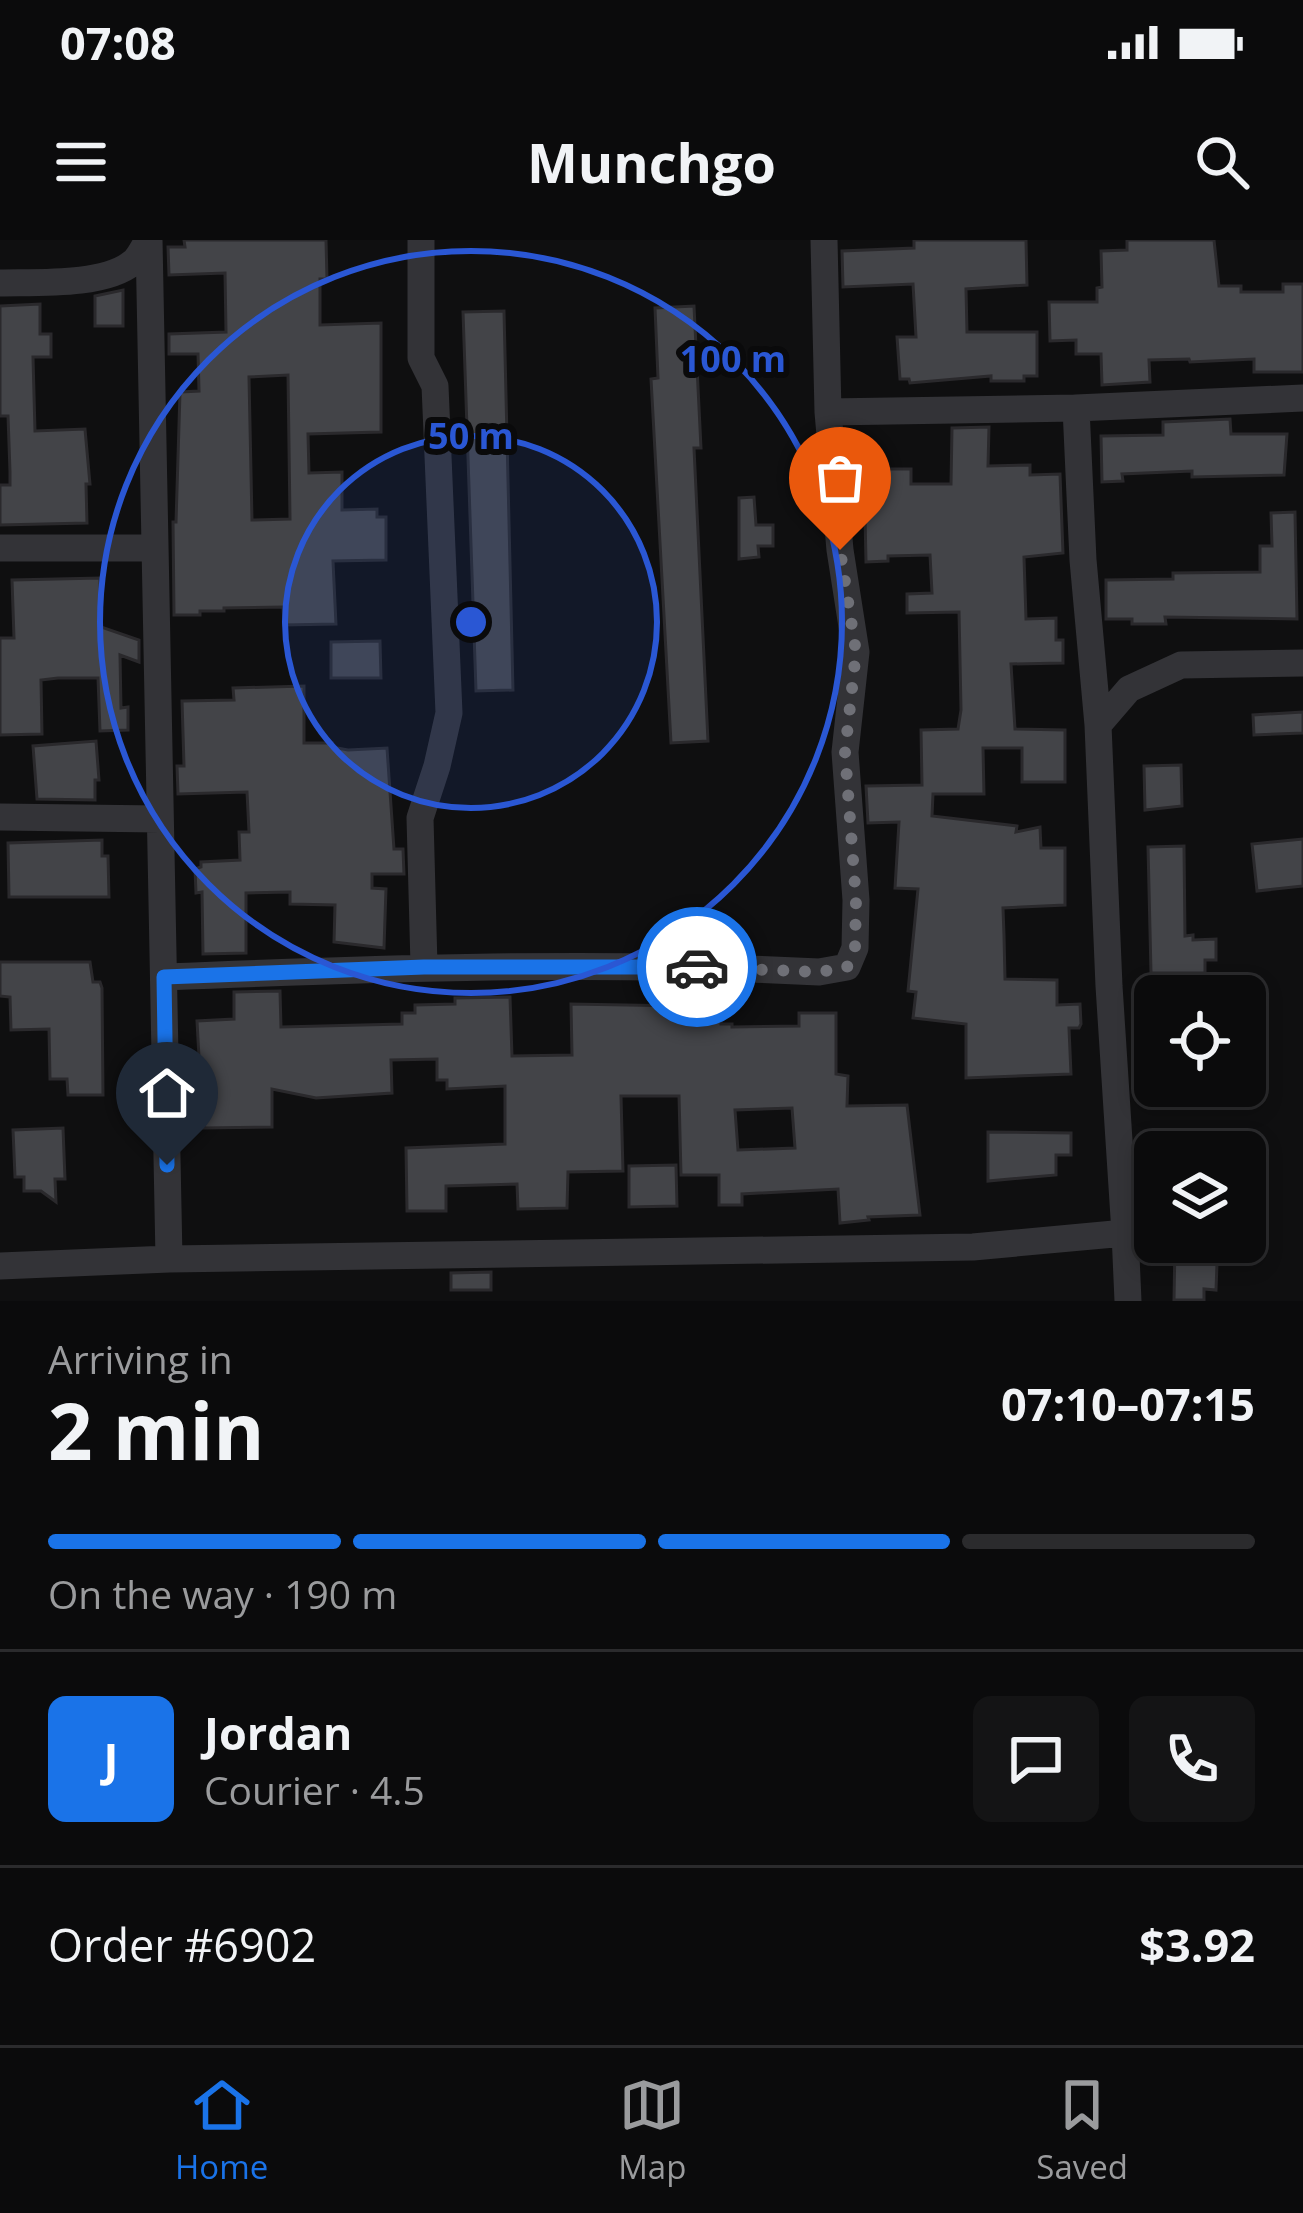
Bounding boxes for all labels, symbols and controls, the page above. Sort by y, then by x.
text: 07:08 [60,12,176,73]
text: Munchgo [527,125,776,199]
icon: menu [48,129,114,195]
icon: search [1189,129,1255,195]
text: 100 m [680,334,786,383]
text: 50 m [428,411,514,460]
pin [789,427,891,550]
icon: bag [807,445,873,511]
centre of rings [450,601,492,643]
courier [637,907,757,1027]
icon: car [664,934,730,1000]
map controls [1134,975,1266,1263]
button: locate [1134,975,1266,1107]
pin [116,1042,218,1165]
icon: home [134,1060,200,1126]
button: layers [1134,1131,1266,1263]
text: Arriving in [48,1332,233,1385]
text: 07:10–07:15 [1001,1373,1255,1434]
text: 2 min [48,1377,265,1483]
text: On the way · 190 m [48,1567,397,1620]
button: chat [973,1696,1099,1822]
button: phone [1129,1696,1255,1822]
text: Jordan [204,1702,352,1763]
text: J [104,1728,118,1789]
text: Courier · 4.5 [204,1763,425,1816]
text: Order #6902 [48,1914,316,1975]
text: $3.92 [1139,1914,1255,1975]
tab: Home [175,2072,268,2189]
tab: Map [618,2072,686,2189]
tab: Saved [1036,2072,1128,2189]

